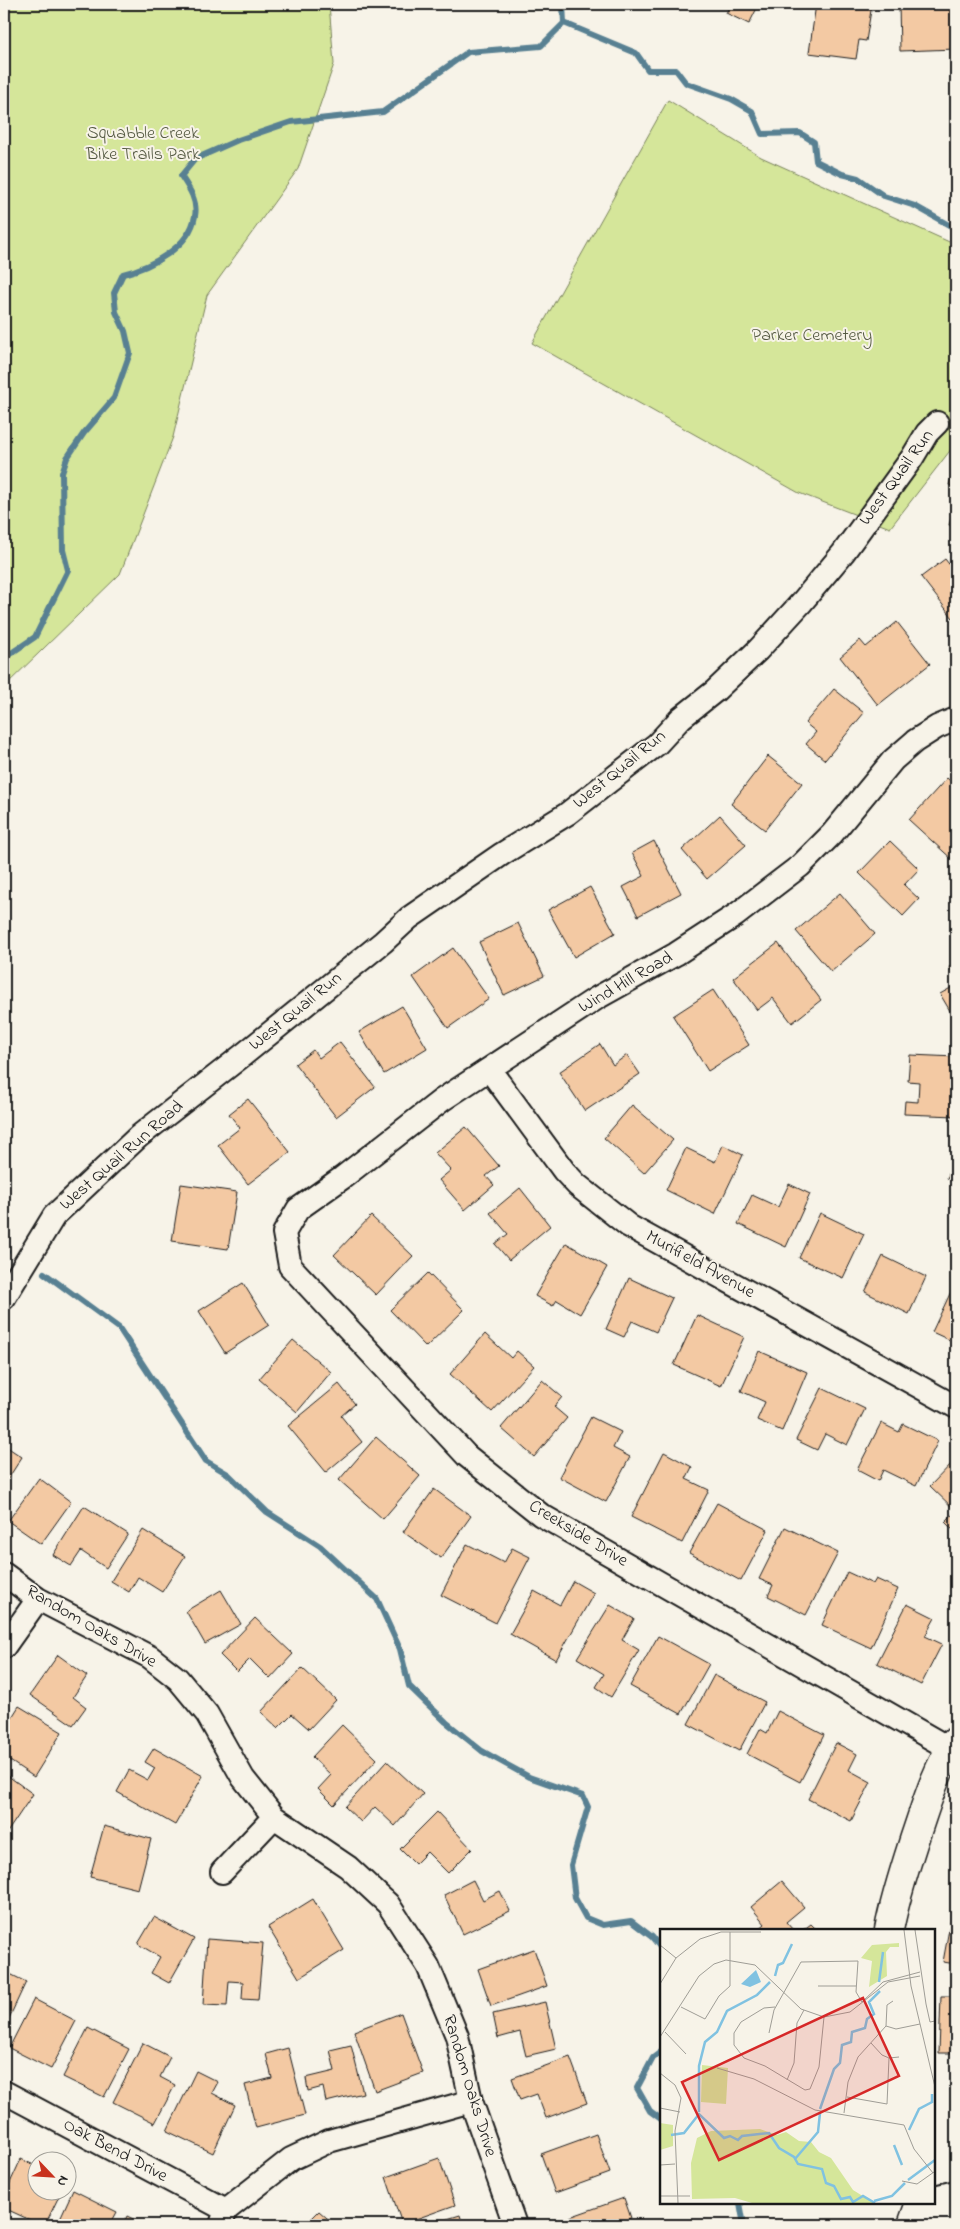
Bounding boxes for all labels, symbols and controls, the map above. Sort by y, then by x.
park label: Squabble Creek Bike Trails Park [85,121,200,168]
park label: Parker Cemetery [752,323,872,349]
street label: West Quail Run [853,425,941,531]
street label: West Quail Run [568,724,672,816]
street label: Wind Hill Road [574,945,678,1021]
street label: West Quail Run [244,966,348,1058]
street label: West Quail Run Road [54,1095,190,1217]
street label: Murifield Avenue [641,1224,760,1306]
street label: Creekside Drive [523,1494,634,1575]
street label: Random Oaks Drive [21,1579,162,1676]
inset map [660,1929,935,2204]
street label: Random Oaks Drive [435,2012,503,2161]
street label: Oak Bend Drive [58,2112,173,2190]
north arrow [28,2152,78,2202]
text: N [51,2172,74,2190]

